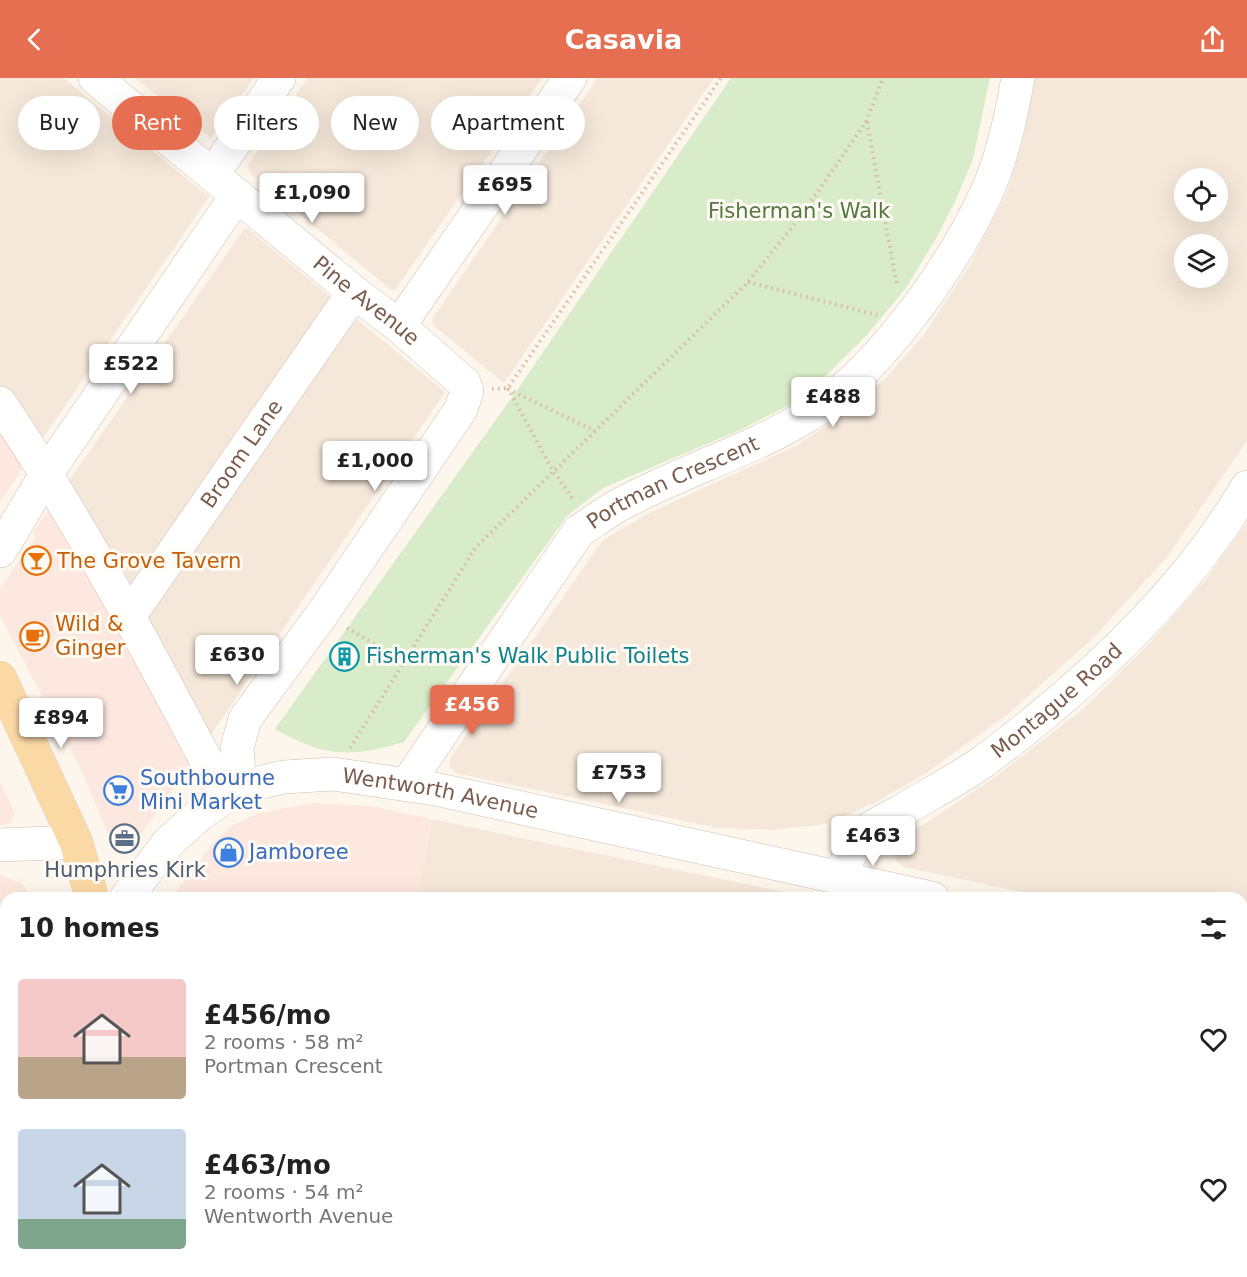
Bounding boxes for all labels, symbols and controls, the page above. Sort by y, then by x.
icon: back [18,23,51,56]
icon: share [1196,23,1229,56]
text: Casavia [565,24,682,55]
chip: Buy [18,96,100,150]
chip: Rent [112,96,202,150]
chip: Filters [214,96,319,150]
chip: New [331,96,419,150]
chip: Apartment [431,96,585,150]
pin: £695 [469,165,541,216]
map controls [1174,168,1228,288]
button: locate [1174,168,1228,222]
text: £695 [477,172,533,196]
pin: £1,090 [263,173,361,224]
text: £1,090 [273,180,351,204]
park label: Fisherman's Walk [708,199,891,223]
button: layers [1174,234,1228,288]
street label: Pine Avenue [308,251,424,350]
pin: £522 [95,344,167,395]
text: £522 [103,351,159,375]
pin: £488 [797,377,869,428]
text: £488 [805,384,861,408]
street label: Broom Lane [196,395,288,513]
street label: Portman Crescent [582,431,763,534]
pin: £1,000 [326,441,424,492]
text: £1,000 [336,448,414,472]
bar icon: The Grove Tavern [20,545,52,577]
place label: The Grove Tavern [56,549,241,573]
place label: Wild & Ginger [55,612,126,660]
cafe icon: Wild & Ginger [18,620,50,652]
pin: £630 [201,635,273,686]
street label: Montague Road [986,638,1127,763]
building icon: Fisherman's Walk Public Toilets [329,640,361,672]
text: £630 [209,642,265,666]
place label: Fisherman's Walk Public Toilets [366,644,690,668]
pin: £456 [436,685,508,736]
text: £456 [444,692,500,716]
pin: £894 [25,698,97,749]
text: £894 [33,705,89,729]
pin: £753 [583,753,655,804]
text: £753 [591,760,647,784]
street label: Wentworth Avenue [341,764,541,823]
place label: Southbourne Mini Market [140,766,275,814]
supermarket icon: Southbourne Mini Market [103,774,135,806]
pin: £463 [837,816,909,867]
office icon: Humphries Kirk [109,823,141,855]
text: £463 [845,823,901,847]
shop icon: Jamboree [212,836,244,868]
place label: Jamboree [247,840,349,864]
place label: Humphries Kirk [44,858,207,882]
icon: filters [1197,912,1230,945]
text: 10 homes [18,913,160,943]
text: £456/mo [204,1000,331,1030]
icon: home [66,1003,138,1075]
icon: heart [1197,1023,1230,1056]
text: 2 rooms · 58 m² [204,1030,364,1054]
text: Portman Crescent [204,1054,383,1078]
text: £463/mo [204,1150,331,1180]
icon: home [66,1153,138,1225]
icon: heart [1197,1173,1230,1206]
text: 2 rooms · 54 m² [204,1180,364,1204]
text: Wentworth Avenue [204,1204,393,1228]

